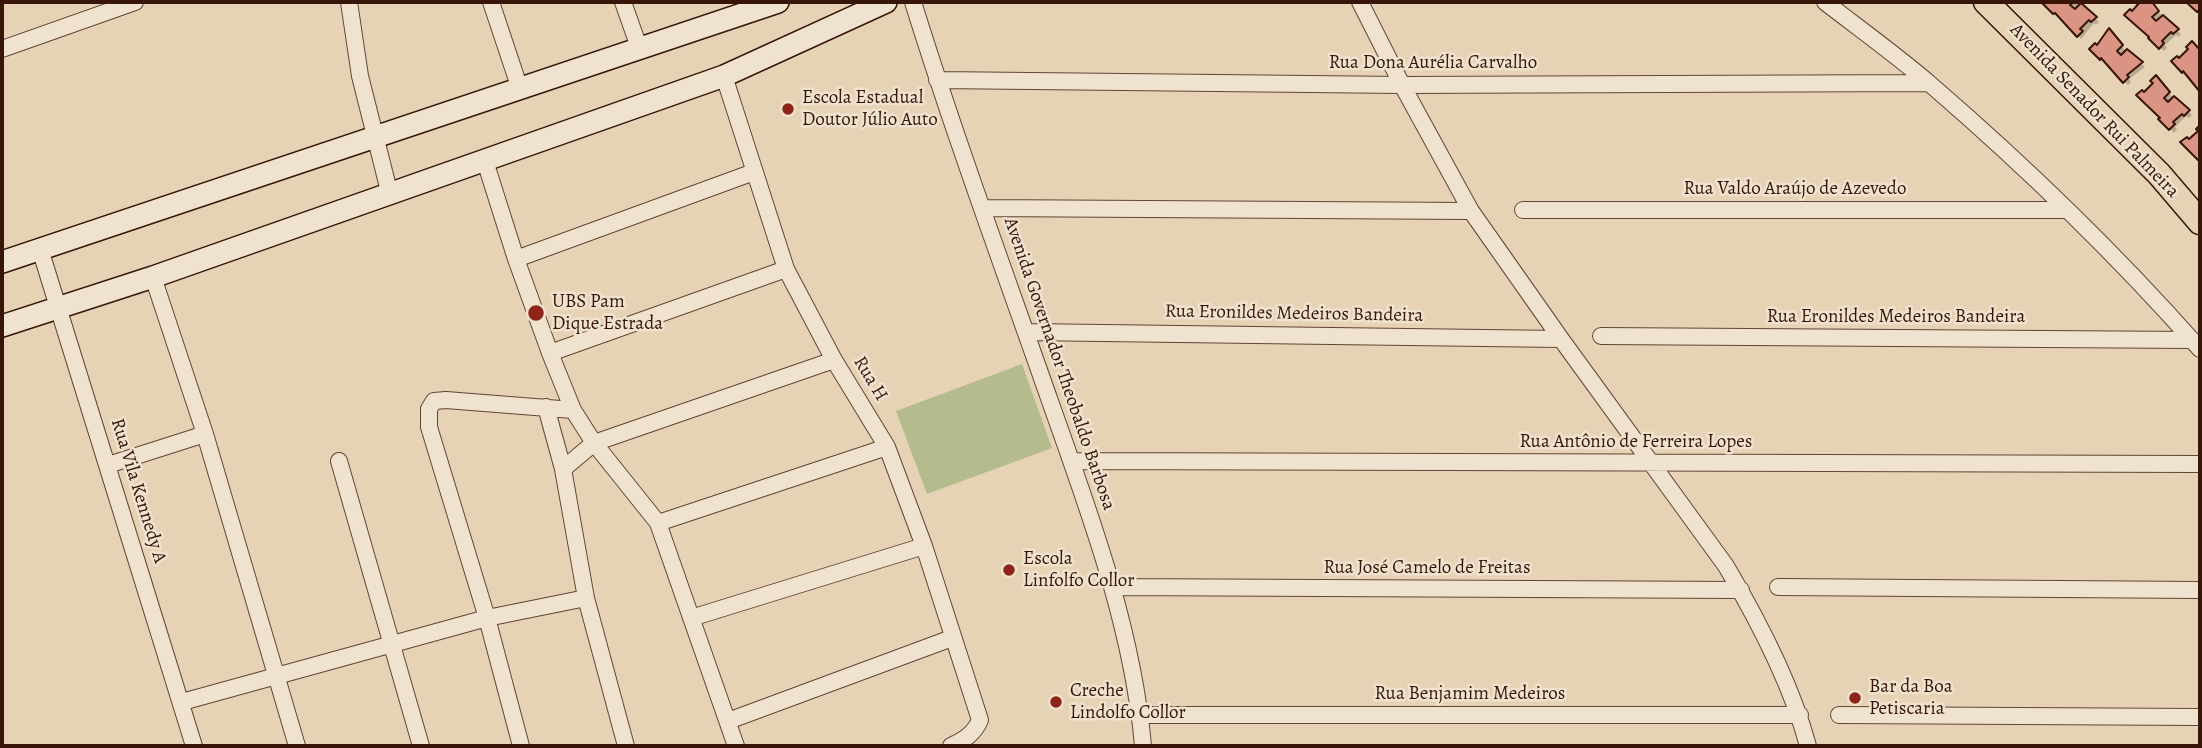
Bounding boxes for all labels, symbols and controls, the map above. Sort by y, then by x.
street label: Avenida Senador Rui Palmeira [2005,19,2183,203]
street label: Rua Dona Aurélia Carvalho [1329,52,1537,74]
place label: Escola Estadual Doutor Júlio Auto [802,87,938,131]
marker: Escola Estadual Doutor Júlio Auto [780,101,796,117]
street label: Rua Valdo Araújo de Azevedo [1684,178,1906,200]
street label: Avenida Governador Theobaldo Barbosa [998,215,1120,513]
place label: UBS Pam Dique Estrada [552,291,663,335]
street label: Rua Eronildes Medeiros Bandeira [1165,300,1423,328]
marker: UBS Pam Dique Estrada [526,303,546,323]
street label: Rua Eronildes Medeiros Bandeira [1767,306,2025,328]
street label: Rua H [848,352,892,406]
street label: Rua Vila Kennedy A [105,416,171,566]
street label: Rua Antônio de Ferreira Lopes [1520,431,1752,453]
place label: Escola Linfolfo Collor [1023,548,1135,592]
street label: Rua José Camelo de Freitas [1323,557,1531,579]
marker: Escola Linfolfo Collor [1001,562,1017,578]
place label: Bar da Boa Petiscaria [1869,676,1953,720]
place label: Creche Lindolfo Collor [1070,680,1186,724]
street label: Rua Benjamim Medeiros [1375,683,1565,705]
marker: Bar da Boa Petiscaria [1847,690,1863,706]
marker: Creche Lindolfo Collor [1048,694,1064,710]

